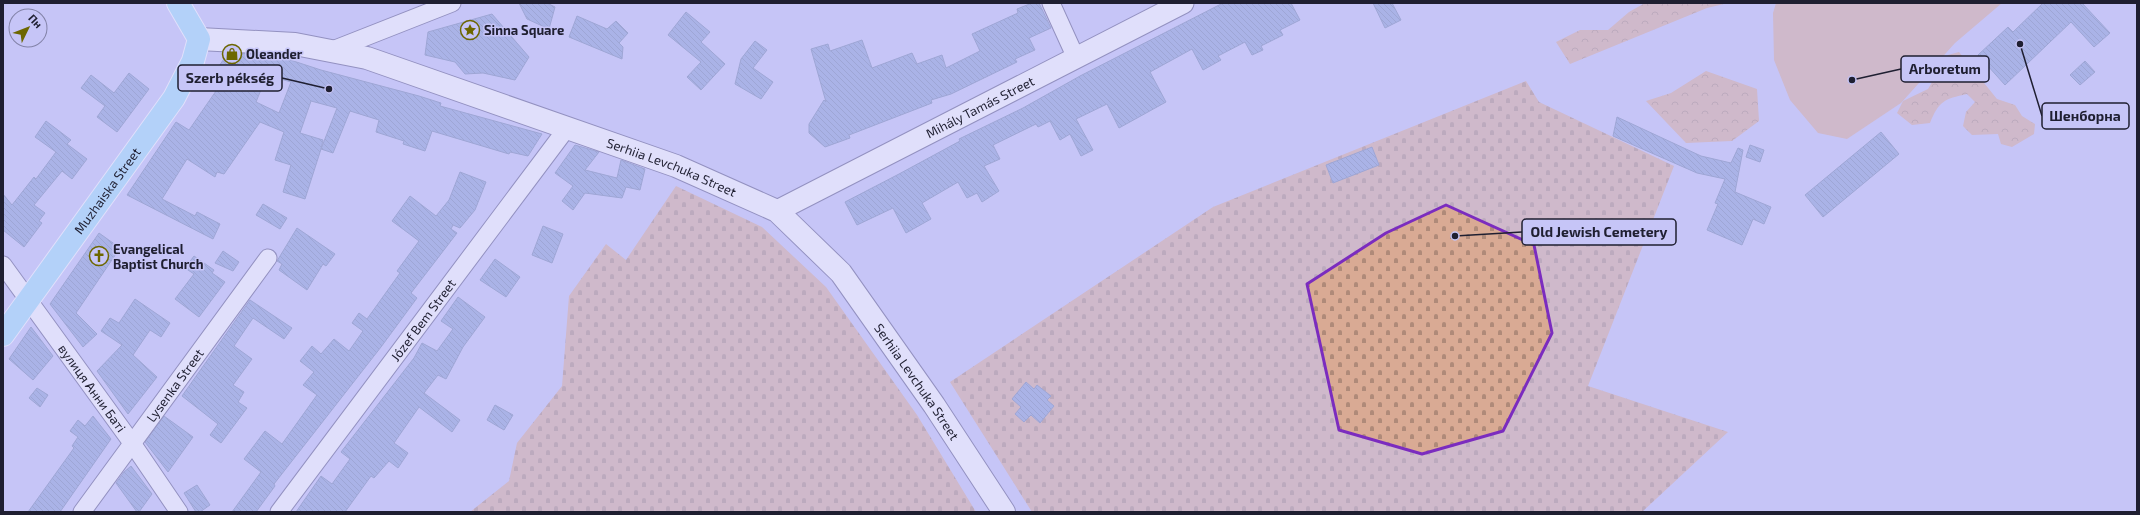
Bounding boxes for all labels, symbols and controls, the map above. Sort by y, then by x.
north arrow [8,8,48,48]
text: Пн [26,11,45,31]
place icon: Sinna Square [459,19,481,41]
place label: Sinna Square [484,22,564,38]
shop icon: Oleander [221,43,243,65]
place label: Oleander [246,46,303,62]
callout: Arboretum [1901,56,1989,82]
text: Arboretum [1909,60,1981,77]
callout: Szerb pékség [178,65,282,91]
text: Szerb pékség [186,69,274,86]
street label: Mihály Tamás Street [923,73,1037,141]
callout: Шенборна [2042,103,2129,129]
text: Шенборна [2049,107,2121,124]
street label: Serhiia Levchuka Street [605,134,739,200]
street label: Muzhaiska Street [71,144,144,237]
callout: Old Jewish Cemetery [1522,219,1676,245]
text: Old Jewish Cemetery [1531,223,1668,240]
place label: Evangelical Baptist Church [113,241,204,272]
church icon: Evangelical Baptist Church [88,245,110,267]
street label: Józef Bem Street [387,276,459,364]
street label: Serhiia Levchuka Street [871,320,963,443]
street label: вулиця Анни Баті [55,341,129,435]
street label: Lysenka Street [143,346,207,425]

